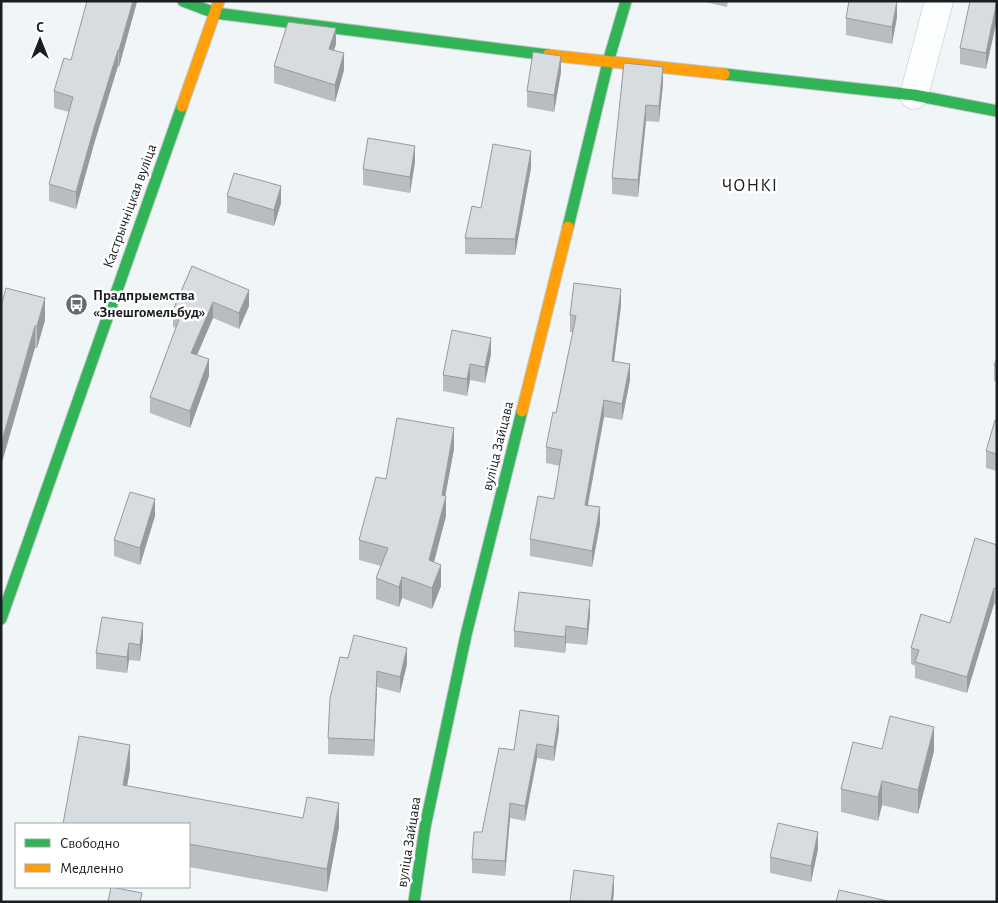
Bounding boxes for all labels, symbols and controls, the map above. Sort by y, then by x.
north arrow [15,15,65,65]
text: С [36,21,44,35]
street label: Кастрычніцкая вуліца [101,142,159,270]
district label: ЧОНКІ [722,177,778,195]
place label: Прадпрыемства «Знешгомельбуд» [93,288,205,320]
bus stop icon: Прадпрыемства «Знешгомельбуд» [65,292,89,316]
street label: вуліца Зайцава [480,400,516,492]
street label: вуліца Зайцава [394,795,424,888]
legend [15,823,190,888]
text: Свободно [60,836,120,851]
text: Медленно [60,861,124,876]

